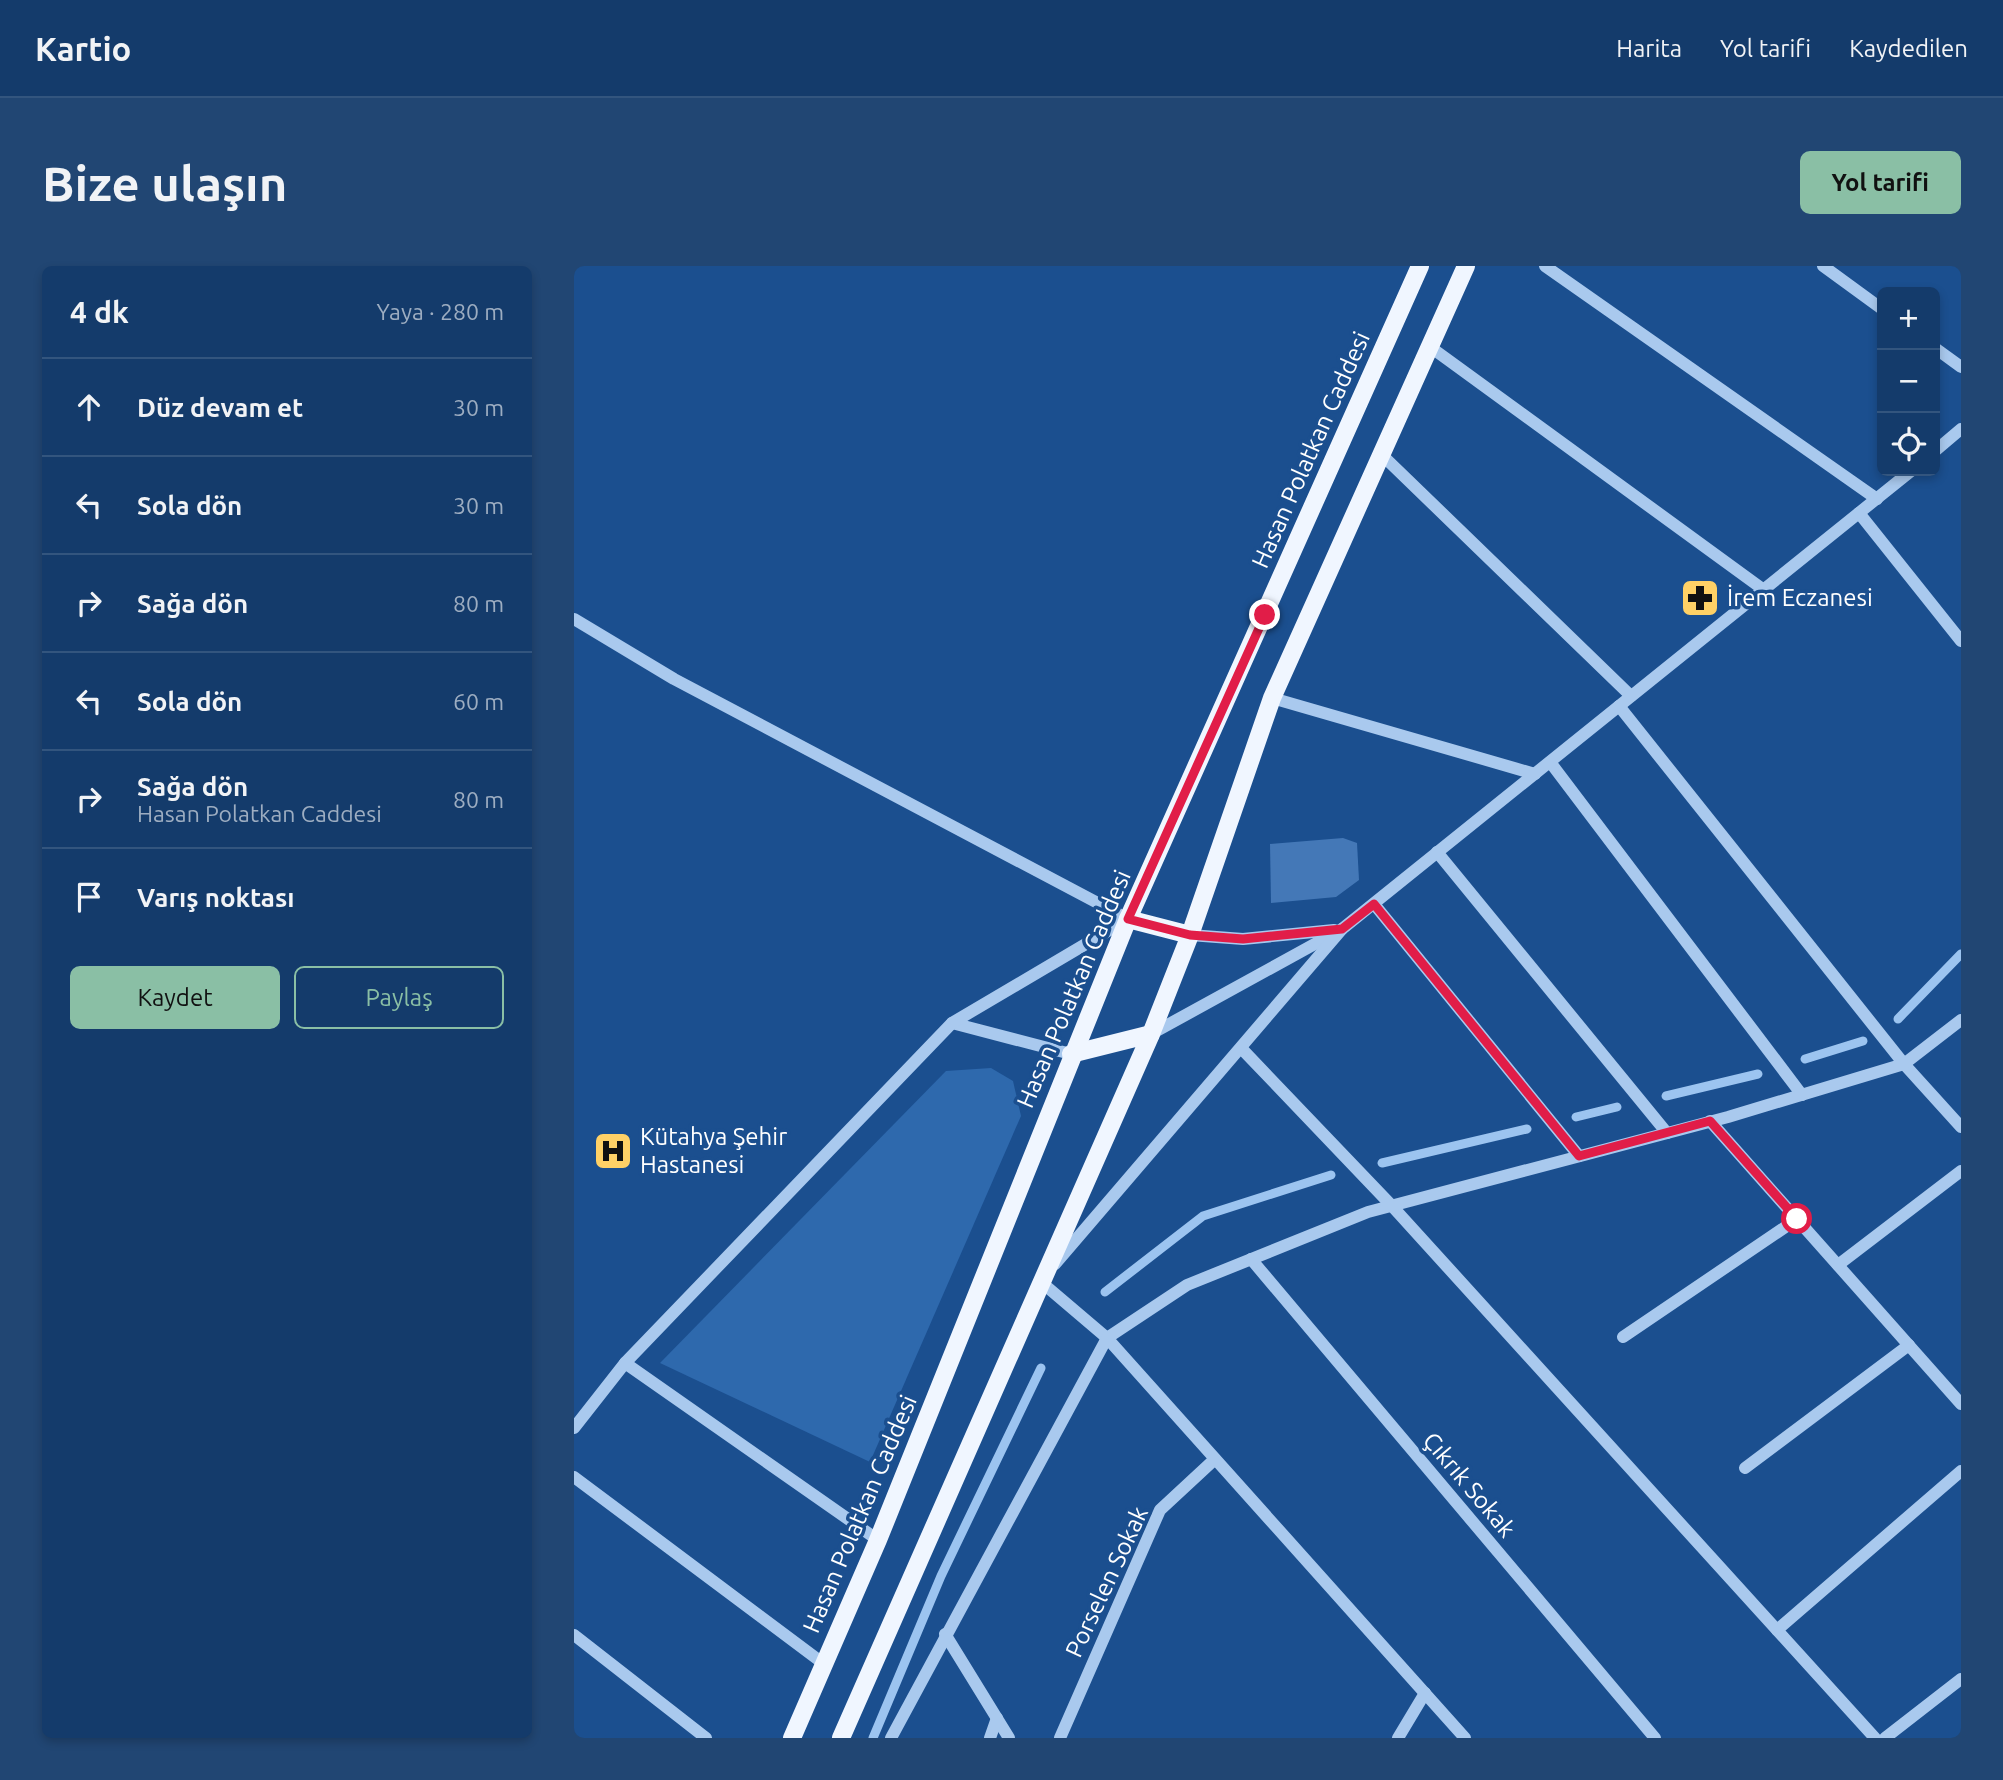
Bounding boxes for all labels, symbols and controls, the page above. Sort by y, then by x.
text: Kartio [35,30,131,67]
text: Harita [1616,35,1682,62]
text: Yol tarifi [1720,35,1811,62]
text: Kaydedilen [1849,35,1968,62]
button: Yol tarifi [1800,151,1961,214]
text: Bize ulaşın [42,155,287,210]
map controls [1877,287,1940,476]
button: + [1877,287,1940,350]
text: 4 dk [70,295,129,329]
text: Yaya · 280 m [377,299,504,324]
street label: Hasan Polatkan Caddesi [1246,328,1375,572]
button: − [1877,350,1940,413]
icon: ahead [70,388,108,426]
text: Düz devam et [137,393,303,422]
text: 30 m [453,395,504,420]
button: locate [1877,413,1940,476]
icon: left [70,486,108,524]
text: Sola dön [137,491,242,520]
text: 30 m [453,493,504,518]
pharmacy icon: İrem Eczanesi [1679,577,1721,619]
icon: right [70,584,108,622]
place label: İrem Eczanesi [1727,584,1873,611]
text: Sağa dön [137,589,248,618]
text: 80 m [453,591,504,616]
route end [1249,599,1280,630]
icon: left [70,682,108,720]
text: Sola dön [137,687,242,716]
text: 60 m [453,689,504,714]
text: Sağa dön [137,772,248,801]
icon: right [70,780,108,818]
text: 80 m [453,787,504,812]
text: Hasan Polatkan Caddesi [137,801,382,826]
street label: Hasan Polatkan Caddesi [1011,866,1136,1112]
icon: arrive [70,878,108,916]
text: Varış noktası [137,883,294,912]
button: Kaydet [70,966,280,1029]
button: Paylaş [294,966,504,1029]
place label: Kütahya Şehir Hastanesi [640,1123,787,1178]
hospital icon: Kütahya Şehir Hastanesi [592,1130,634,1172]
route start [1781,1203,1812,1234]
street label: Hasan Polatkan Caddesi [797,1391,922,1637]
street label: Çıkrık Sokak [1418,1427,1521,1543]
street label: Porselen Sokak [1060,1502,1153,1661]

